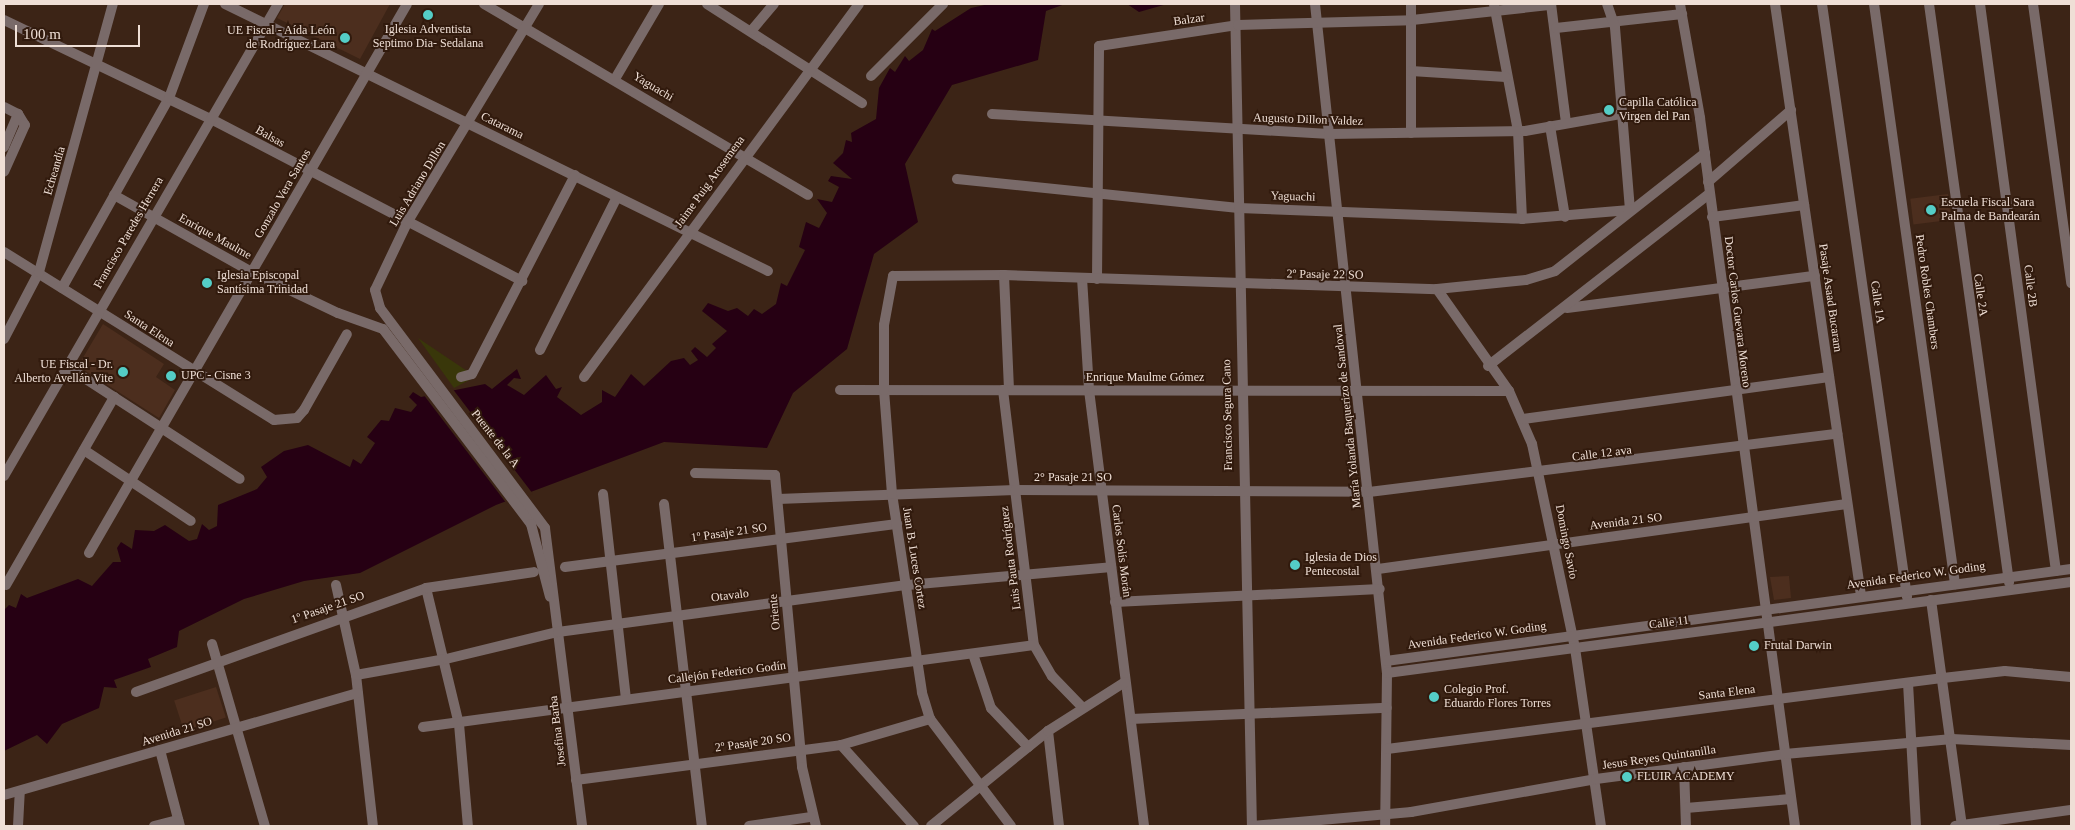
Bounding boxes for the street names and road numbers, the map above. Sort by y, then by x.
street label: Balzar [1172,11,1206,29]
street label: Yaguachi [630,69,676,105]
street label: Catarama [478,109,526,143]
street label: Augusto Dillon Valdez [1253,111,1363,129]
street label: Balsas [253,123,287,151]
street label: Jaime Puig Arosemena [672,133,748,231]
street label: Luis Adriano Dillon [387,139,449,229]
street label: Echeandía [41,145,69,197]
street label: Gonzalo Vera Santos [252,147,314,241]
street label: Francisco Paredes Herrera [91,175,167,291]
street label: Yaguachi [1270,189,1316,205]
street label: Enrique Maulme [176,211,254,263]
street label: Pedro Robles Chambers [1912,234,1942,350]
street label: Doctor Carlos Guevara Moreno [1721,236,1753,388]
street label: Pasaje Asaad Bucaram [1815,243,1845,353]
street label: Calle 2B [2020,264,2040,308]
street label: 2º Pasaje 22 SO [1287,267,1363,283]
street label: Calle 2A [1970,273,1990,317]
street label: Calle 1A [1867,280,1887,324]
street label: Santa Elena [121,307,177,351]
street label: María Yolanda Baquerizo de Sandoval [1331,323,1365,509]
street label: Francisco Segura Cano [1220,359,1236,471]
street label: Enrique Maulme Gómez [1086,371,1204,385]
street label: Puente de la A [468,407,522,471]
street label: Calle 12 ava [1571,443,1633,465]
street label: 2° Pasaje 21 SO [1034,471,1112,485]
street label: Domingo Savio [1552,503,1580,581]
street label: Carlos Solís Morán [1108,504,1134,598]
street label: Juan B. Luces Cortez [899,506,929,610]
street label: Luis Pauta Rodríguez [998,506,1024,610]
street label: Avenida 21 SO [1589,510,1663,534]
street label: 1º Pasaje 21 SO [690,521,768,545]
street label: Avenida Federico W. Goding [1846,559,1986,593]
street label: Otavalo [710,587,750,605]
street label: 1º Pasaje 21 SO [289,589,367,627]
street label: Oriente [766,593,784,631]
street label: Calle 11 [1648,613,1690,633]
street label: Avenida Federico W. Goding [1407,619,1547,653]
street label: Callejón Federico Godín [667,659,787,687]
street label: Santa Elena [1698,682,1756,704]
street label: Josefina Barba [547,695,569,767]
street label: Avenida 21 SO [140,714,214,750]
street label: 2º Pasaje 20 SO [714,731,792,755]
street label: Jesus Reyes Quintanilla [1601,743,1717,773]

